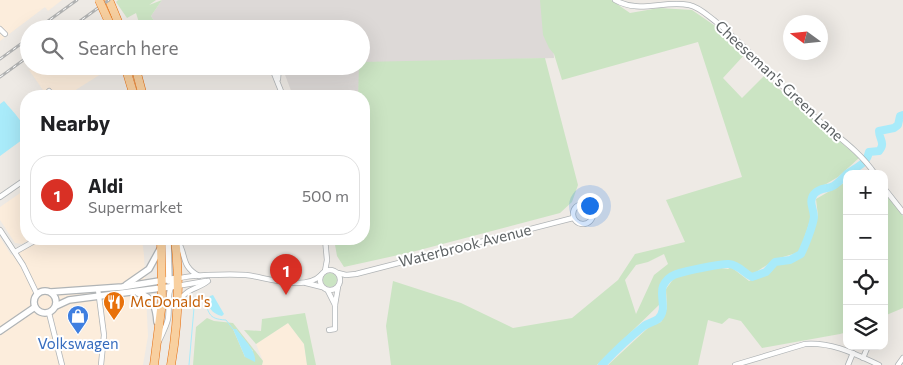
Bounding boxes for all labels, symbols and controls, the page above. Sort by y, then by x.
north arrow [783,15,828,60]
street label: Cheeseman's Green Lane [712,16,848,144]
search box [20,20,370,75]
icon: search [38,34,66,62]
text: Search here [78,36,178,59]
text: Nearby [40,110,110,135]
map controls [843,170,888,350]
button: + [843,170,888,215]
text: Aldi [88,174,123,197]
text: 1 [53,186,61,205]
text: 500 m [302,186,349,205]
your location [577,193,603,219]
text: Supermarket [88,197,183,216]
button: − [843,215,888,260]
street label: Waterbrook Avenue [397,220,533,270]
pin: 1 [270,254,302,295]
button: locate [843,260,888,305]
restaurant icon: McDonald's [102,290,126,321]
place label: McDonald's [130,292,211,310]
shop icon: Volkswagen [66,304,90,335]
button: layers [843,305,888,350]
place label: Volkswagen [37,334,119,352]

